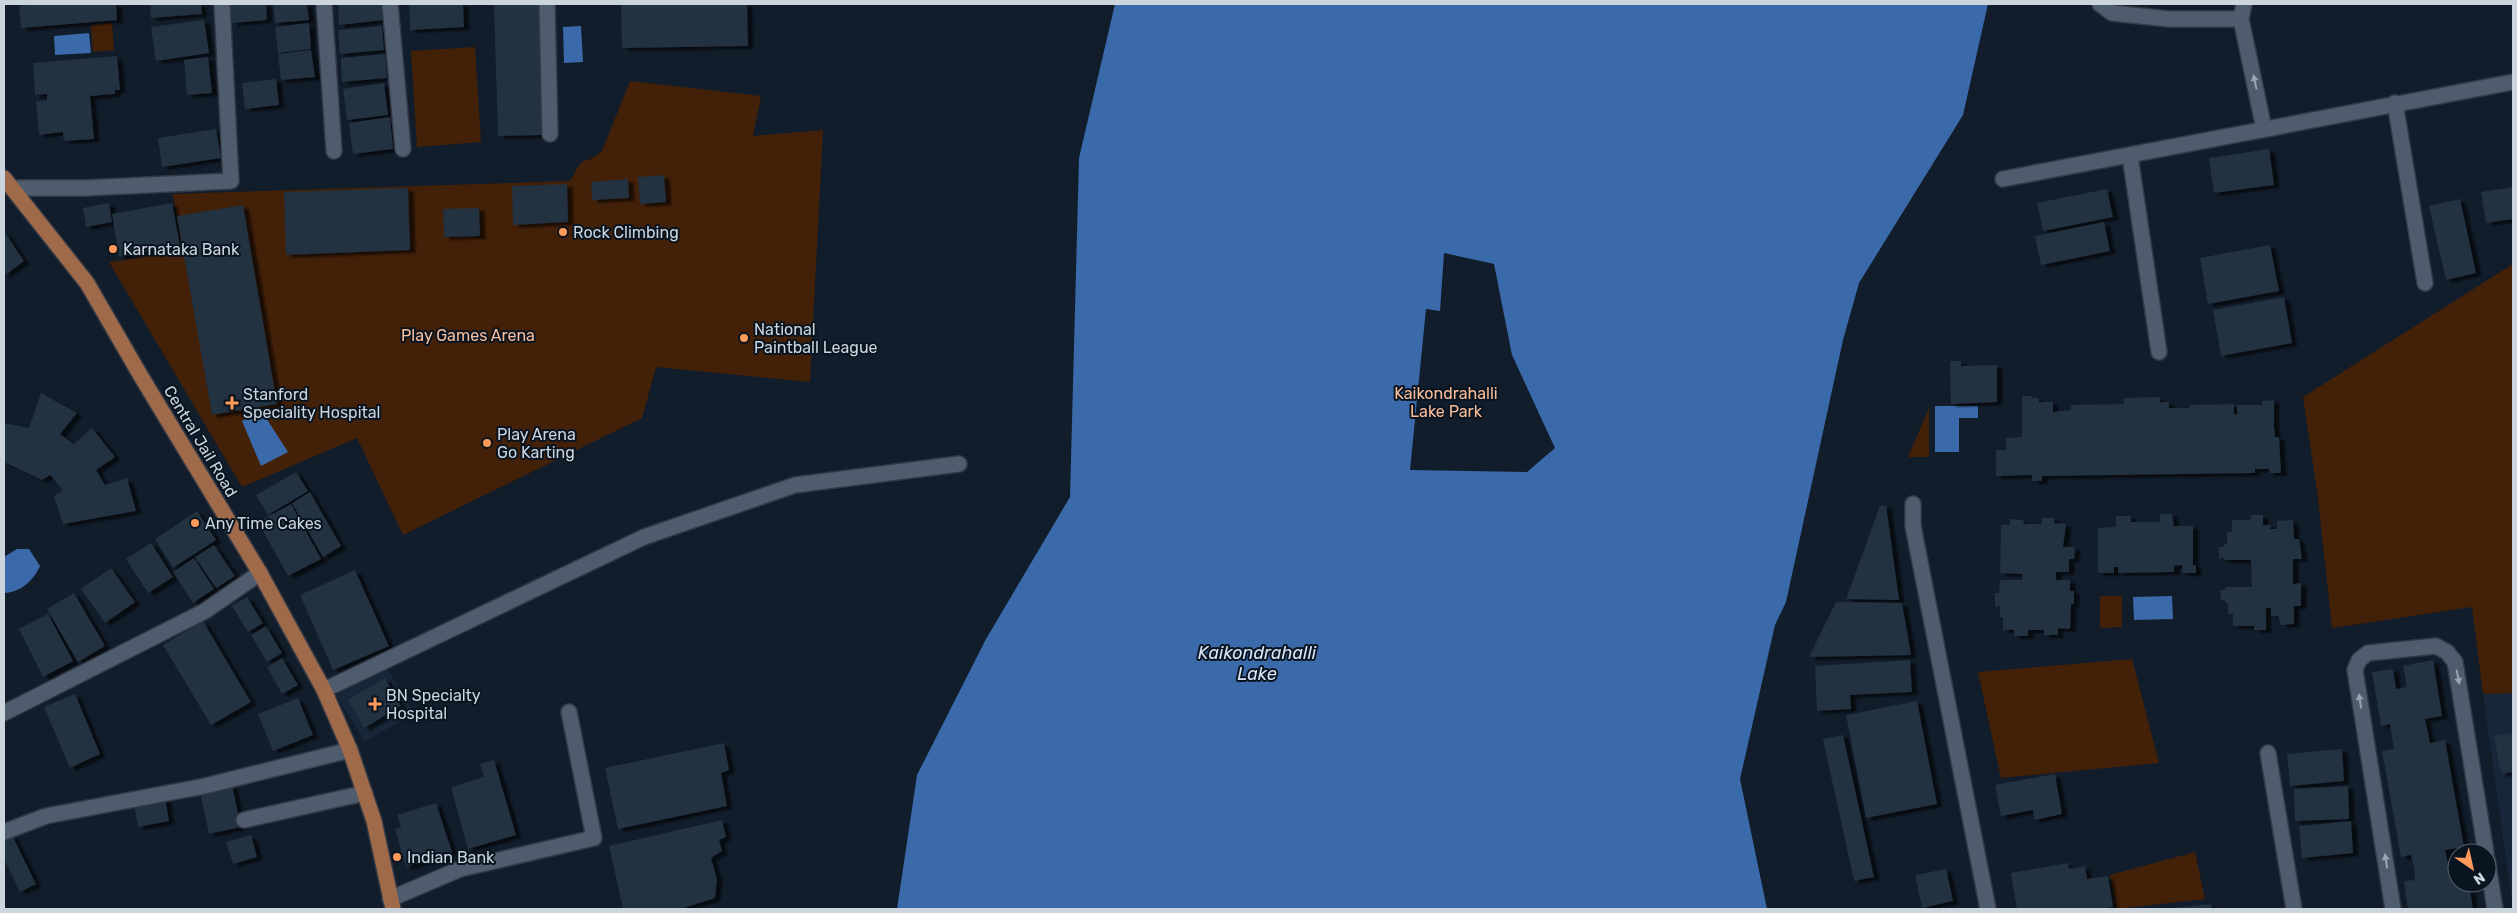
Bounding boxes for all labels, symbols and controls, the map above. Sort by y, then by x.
one-way arrow [2250,73,2258,89]
place label: Rock Climbing [573,223,679,242]
marker: Rock Climbing [557,226,569,238]
place label: Karnataka Bank [123,240,240,259]
marker: Karnataka Bank [107,243,119,255]
place label: National Paintball League [754,320,878,357]
park label: Play Games Arena [401,326,535,345]
marker: National Paintball League [738,332,750,344]
street label: Central Jail Road [160,382,241,500]
park label: Kaikondrahalli Lake Park [1394,384,1498,421]
place label: Stanford Speciality Hospital [243,385,380,422]
marker: Stanford Speciality Hospital [225,396,239,410]
place label: Play Arena Go Karting [497,425,576,462]
marker: Play Arena Go Karting [481,437,493,449]
place label: Any Time Cakes [205,514,322,533]
marker: Any Time Cakes [189,517,201,529]
water label: Kaikondrahalli Lake [1198,642,1317,685]
one-way arrow [2454,670,2462,686]
place label: BN Specialty Hospital [386,686,481,723]
one-way arrow [2356,692,2364,708]
marker: BN Specialty Hospital [368,697,382,711]
north arrow [2447,843,2497,893]
place label: Indian Bank [407,848,495,867]
marker: Indian Bank [391,851,403,863]
one-way arrow [2381,853,2389,869]
text: N [2470,868,2488,888]

